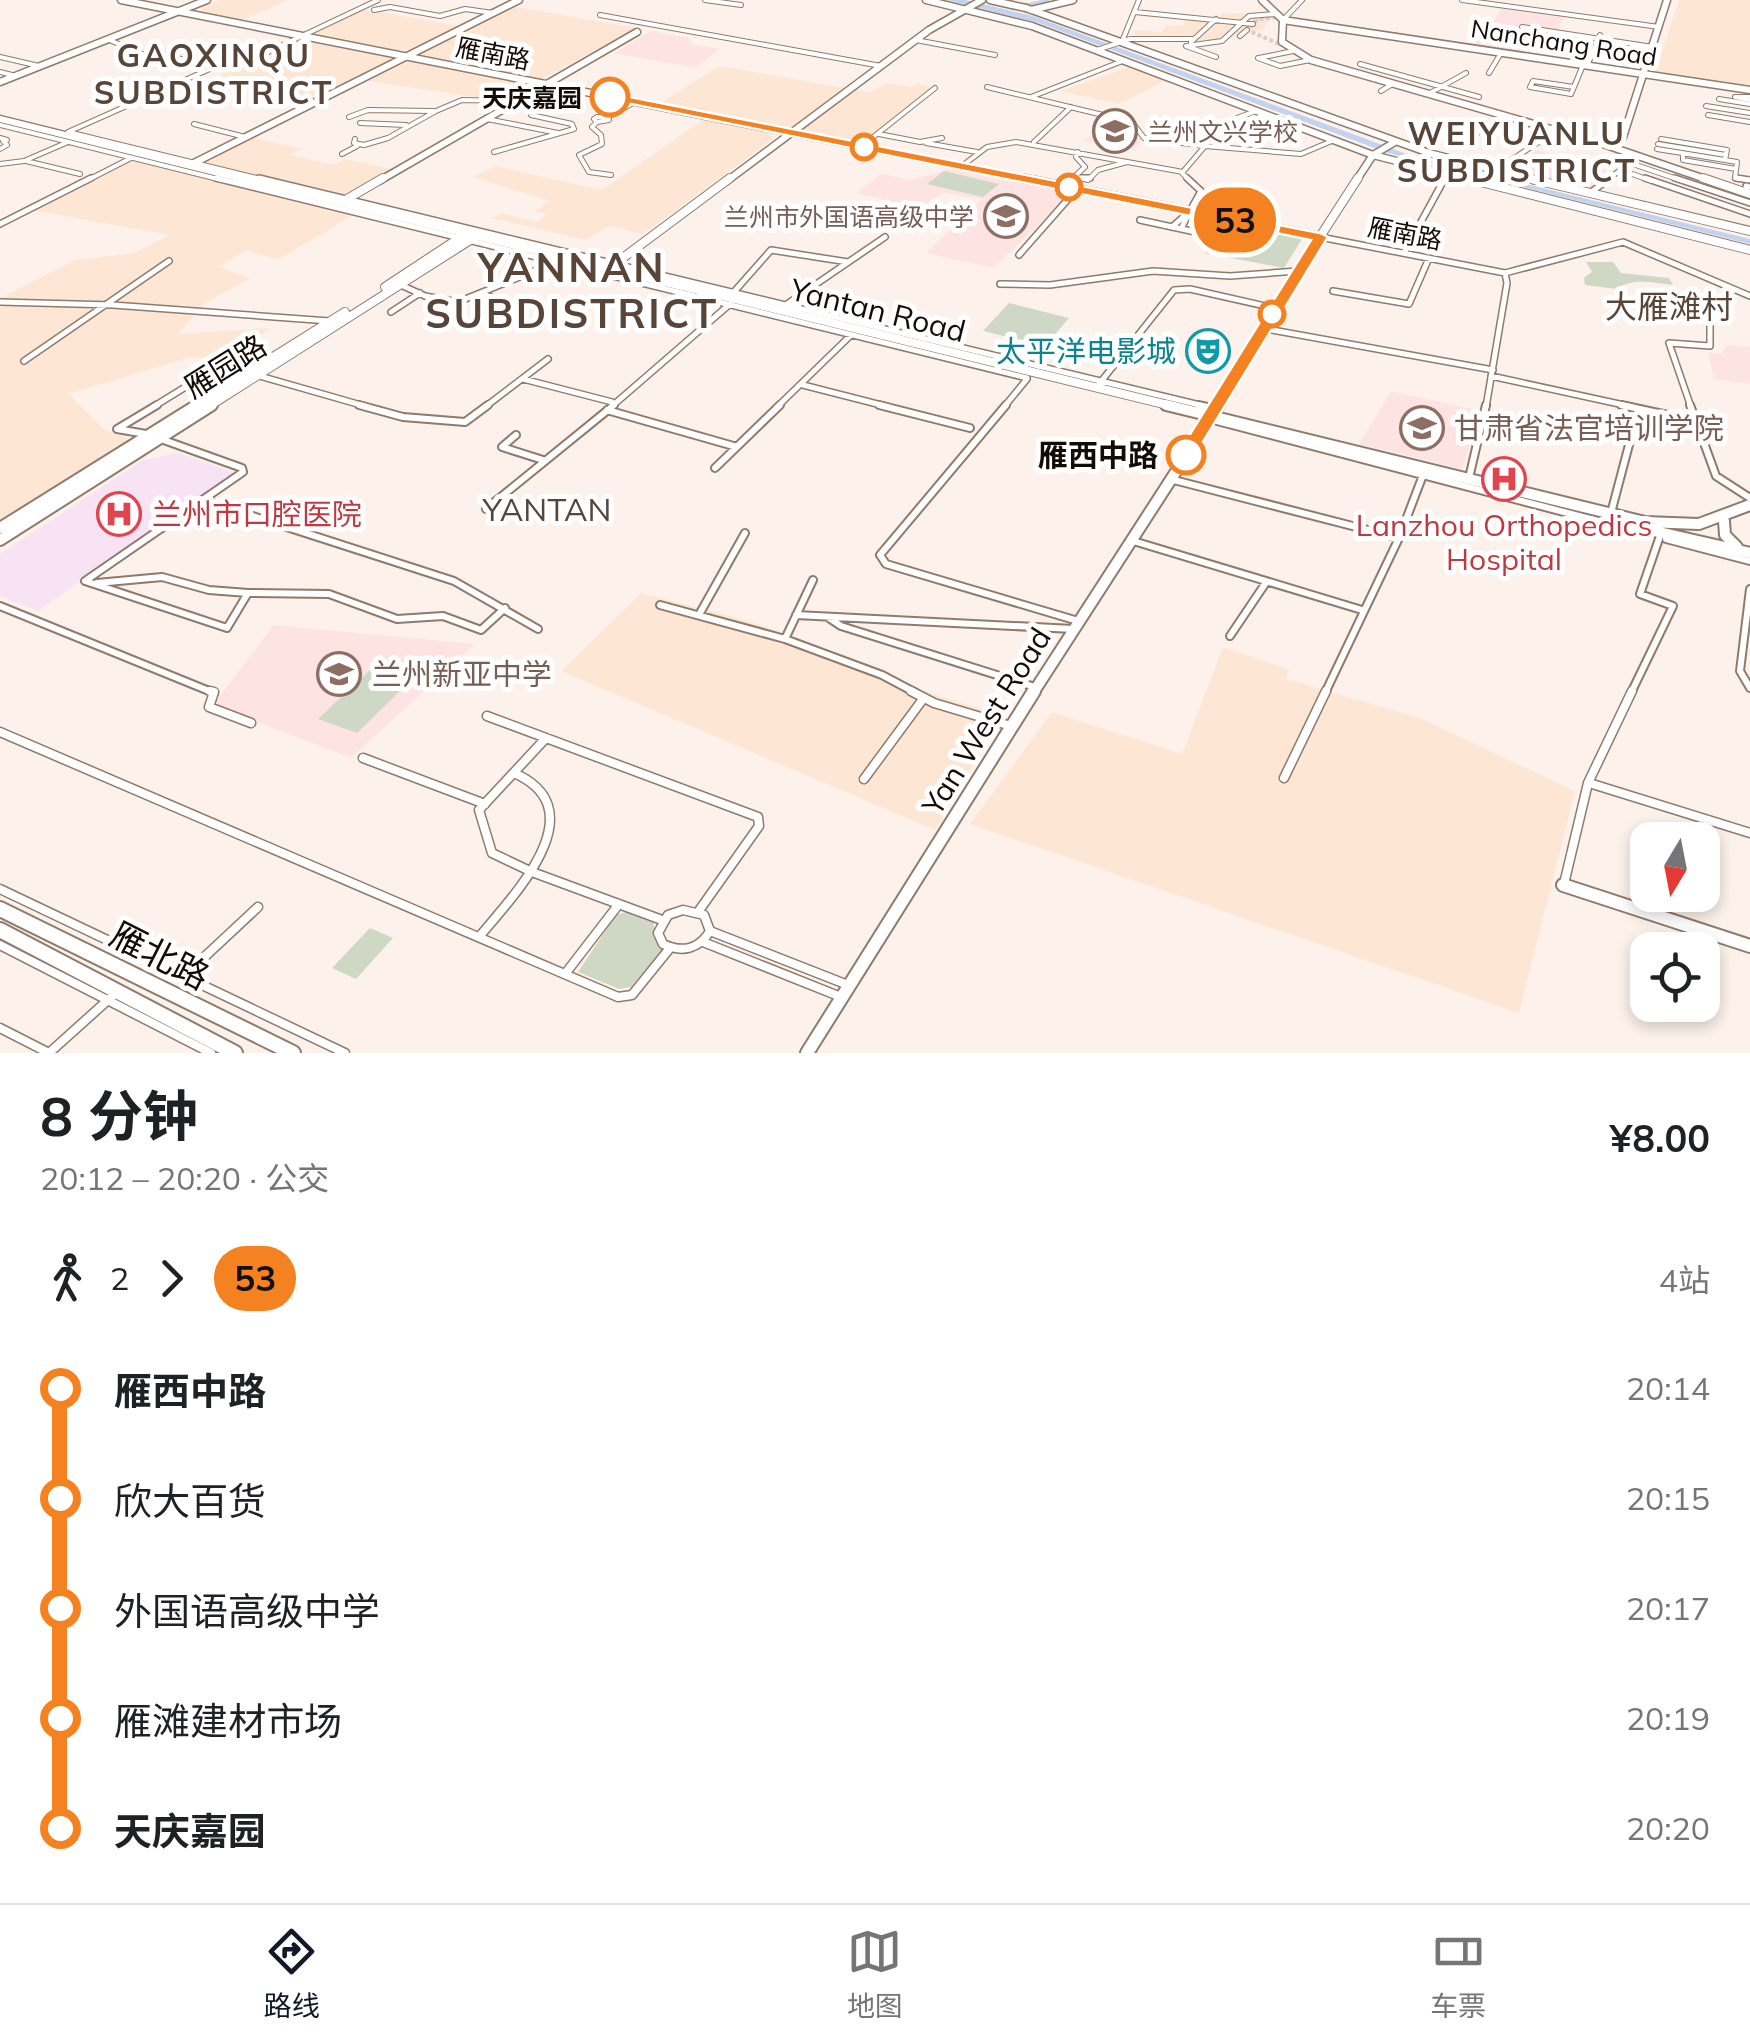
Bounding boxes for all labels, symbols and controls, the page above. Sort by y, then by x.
street label: Nanchang Road [1469,12,1659,72]
street label: 雁南路 [453,31,533,75]
district label: GAOXINQU SUBDISTRICT [94,35,334,112]
marker: 天庆嘉园 [591,78,629,116]
place label: 天庆嘉园 [482,82,582,113]
school or university icon: 兰州文兴学校 [1092,108,1138,154]
district label: WEIYUANLU SUBDISTRICT [1397,113,1637,190]
place label: 兰州文兴学校 [1148,116,1298,147]
unlabelled marker [851,134,877,160]
unlabelled marker [1056,174,1082,200]
line badge: 53 [1190,188,1280,252]
school or university icon: 兰州市外国语高级中学 [983,193,1029,239]
text: 53 [1214,198,1256,242]
place label: 兰州市外国语高级中学 [724,201,974,232]
street label: 雁南路 [1365,211,1445,255]
district label: YANNAN SUBDISTRICT [425,242,719,338]
street label: Yantan Road [786,270,969,350]
district label: 大雁滩村 [1605,286,1733,326]
unlabelled marker [1259,301,1285,327]
street label: 雁园路 [177,326,273,406]
theatre icon: 太平洋电影城 [1185,328,1231,374]
place label: 太平洋电影城 [996,332,1176,370]
school or university icon: 甘肃省法官培训学院 [1399,405,1445,451]
place label: 甘肃省法官培训学院 [1454,409,1724,447]
place label: 雁西中路 [1038,436,1158,474]
marker: 雁西中路 [1167,436,1205,474]
hospital icon: Lanzhou Orthopedics Hospital [1481,456,1527,502]
district label: YANTAN [481,489,612,529]
hospital icon: 兰州市口腔医院 [96,491,142,537]
place label: 兰州市口腔医院 [152,495,362,533]
place label: Lanzhou Orthopedics Hospital [1356,506,1652,578]
street label: Yan West Road [913,620,1059,823]
school or university icon: 兰州新亚中学 [316,651,362,697]
place label: 兰州新亚中学 [372,655,552,693]
north arrow [1630,822,1720,912]
map controls [1630,822,1720,1022]
street label: 雁北路 [103,912,217,998]
button: locate [1630,932,1720,1022]
text: 8 分钟 [40,1081,198,1150]
text: ¥8.00 [1609,1114,1710,1162]
text: 20:12 – 20:20 · 公交 [40,1158,329,1198]
icon: walk [40,1251,95,1306]
icon: forward [144,1251,199,1306]
text: 53 [234,1256,276,1300]
text: 2 [110,1258,129,1298]
text: 4站 [1659,1260,1710,1300]
text: 雁西中路 [114,1367,266,1415]
text: 20:14 [1626,1368,1710,1408]
text: 欣大百货 [114,1477,266,1525]
text: 20:15 [1626,1478,1710,1518]
text: 外国语高级中学 [114,1587,380,1635]
text: 20:17 [1626,1588,1710,1628]
text: 雁滩建材市场 [114,1697,342,1745]
text: 20:19 [1626,1698,1710,1738]
text: 天庆嘉园 [114,1807,266,1855]
text: 20:20 [1626,1808,1710,1848]
tab: 路线 [264,1924,320,2024]
tab: 地图 [847,1924,903,2024]
tab: 车票 [1430,1924,1486,2024]

